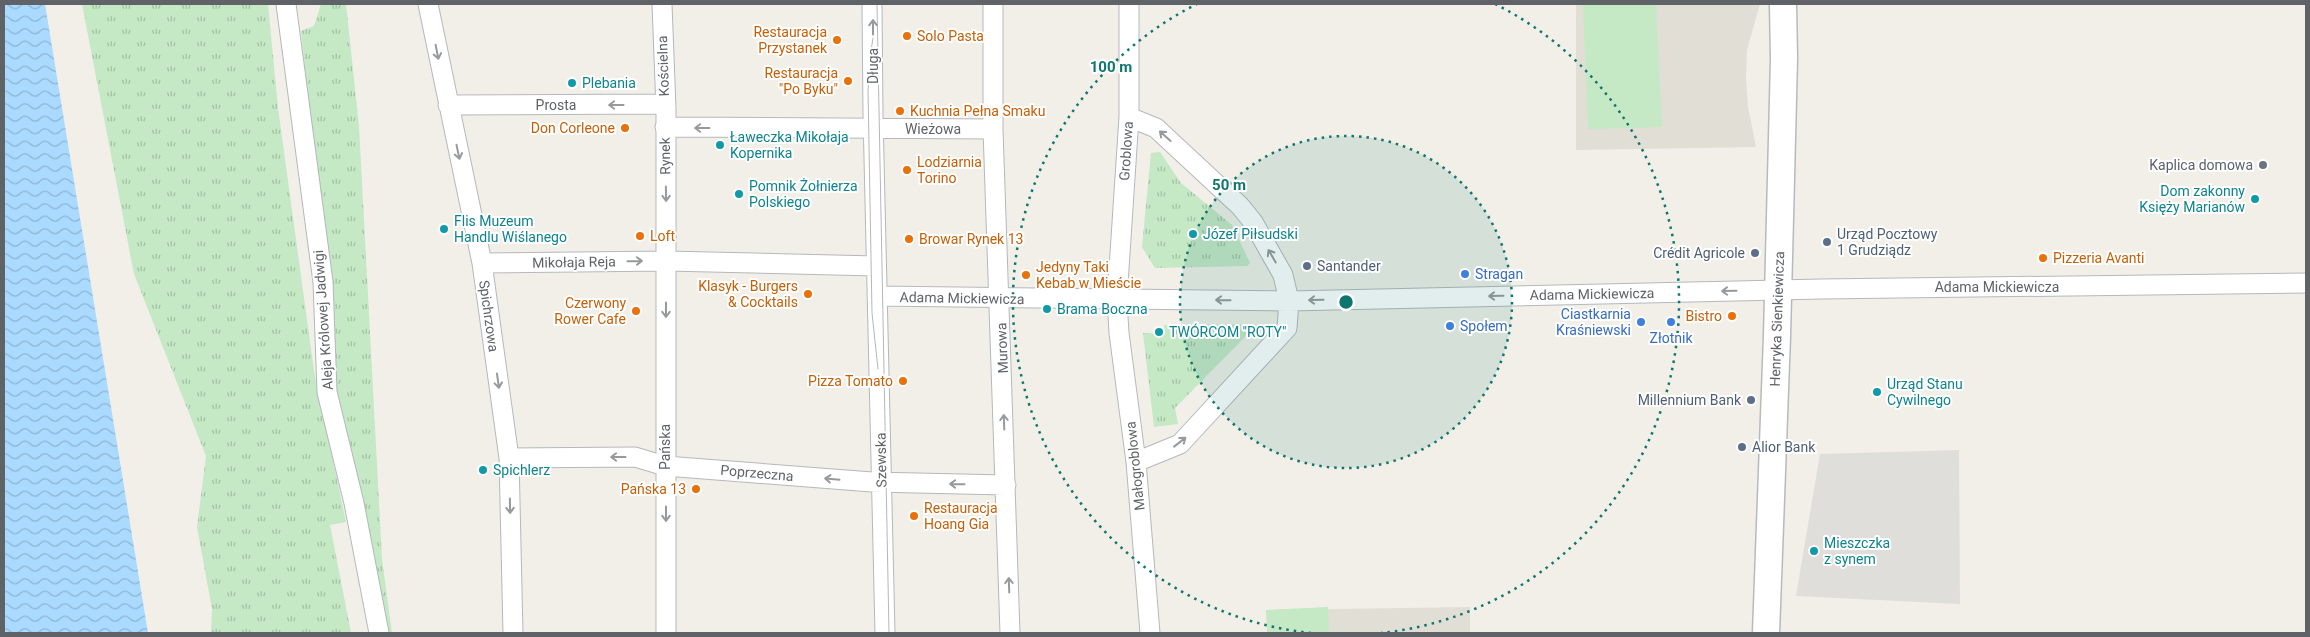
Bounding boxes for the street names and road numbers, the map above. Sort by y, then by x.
street label: Kościelna [654,35,672,97]
street label: Długa [865,48,881,84]
street label: Prosta [536,97,576,113]
street label: Wieżowa [905,121,961,137]
street label: Groblowa [1116,121,1136,181]
street label: Rynek [657,136,673,175]
street label: Aleja Królowej Jadwigi [310,249,336,391]
street label: Henryka Sienkiewicza [1767,251,1787,387]
street label: Mikołaja Reja [532,253,616,271]
street label: Spichrzowa [476,279,502,353]
street label: Adama Mickiewicza [1935,279,2059,295]
street label: Adama Mickiewicza [1530,285,1654,303]
street label: Adama Mickiewicza [900,289,1024,307]
street label: Murowa [993,322,1011,374]
street label: Małogroblowa [1122,421,1148,511]
street label: Pańska [657,424,673,470]
street label: Szewska [873,432,889,488]
street label: Poprzeczna [720,462,794,484]

